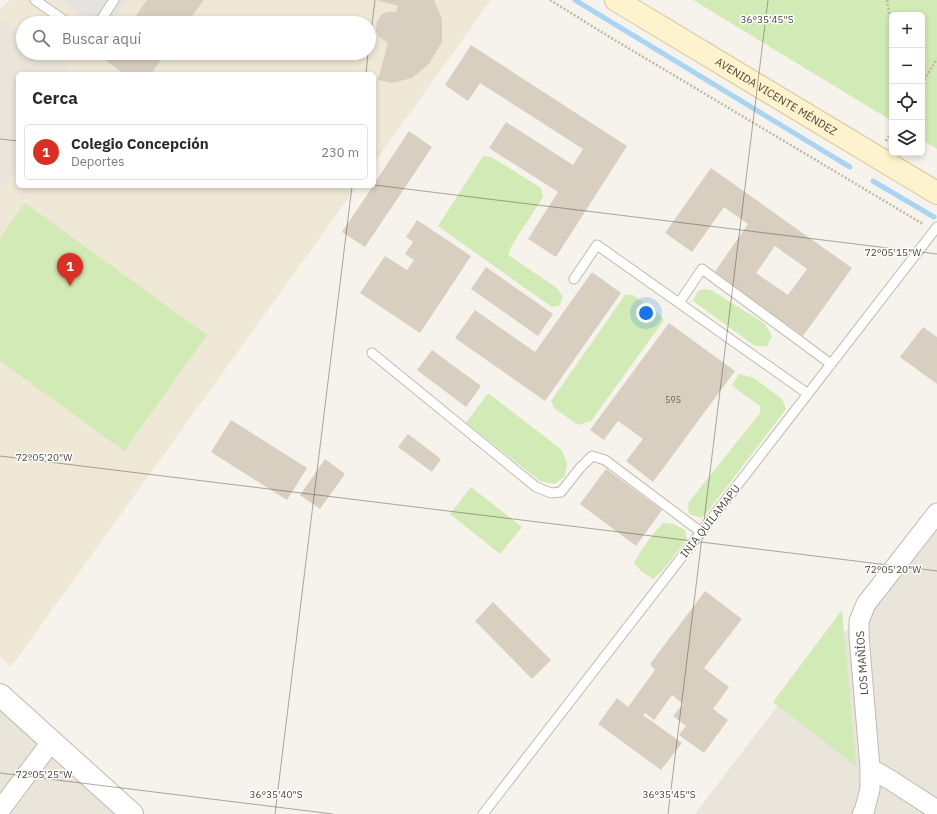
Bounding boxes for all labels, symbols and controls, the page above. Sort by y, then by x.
map controls [889,12,925,156]
button: + [889,12,925,48]
text: 36°35'45"S [740,13,794,26]
search box [16,16,376,60]
icon: search [30,27,52,49]
text: Buscar aquí [62,29,141,48]
button: − [889,48,925,84]
street label: AVENIDA VICENTE MÉNDEZ [713,54,840,138]
button: locate [889,84,925,120]
text: Cerca [32,87,78,109]
button: layers [889,120,925,156]
text: Colegio Concepción [71,134,209,153]
text: 1 [42,144,50,161]
text: 230 m [321,144,359,161]
text: Deportes [71,153,124,170]
text: 72°05'15"W [865,246,921,259]
pin: 1 [57,253,83,286]
your location [636,303,656,323]
house number: 595 [665,394,681,405]
text: 72°05'20"W [16,451,72,464]
street label: INIA QUILAMAPU [677,482,743,560]
text: 72°05'20"W [865,563,921,576]
street label: LOS MAÑÍOS [853,630,871,696]
text: 72°05'25"W [16,768,72,781]
text: 36°35'40"S [249,788,303,801]
text: 36°35'45"S [642,788,696,801]

